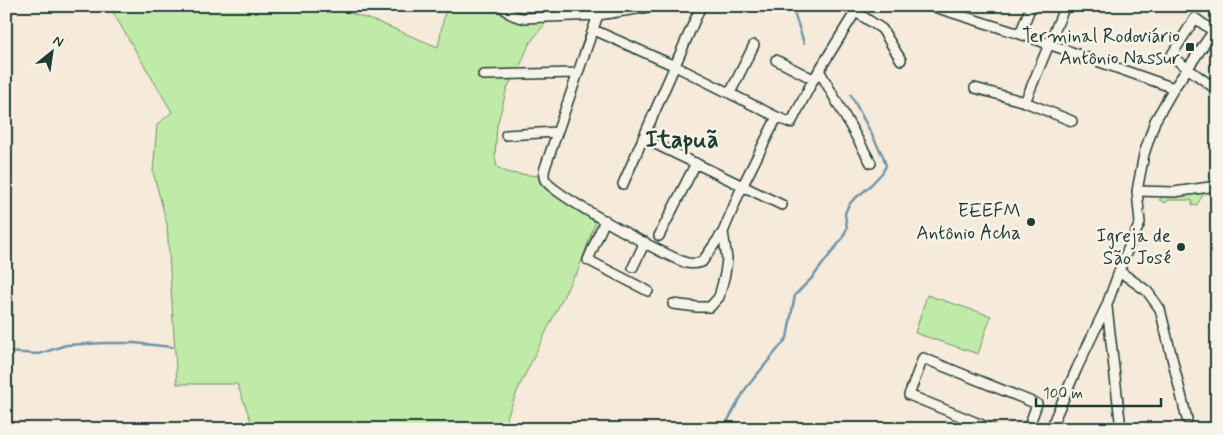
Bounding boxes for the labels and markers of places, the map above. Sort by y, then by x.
place label: Terminal Rodoviário Antônio Nassur [1022,24,1180,71]
marker: Terminal Rodoviário Antônio Nassur [1184,41,1196,53]
place label: EEEFM Antônio Acha [916,199,1021,246]
marker: EEEFM Antônio Acha [1025,216,1037,228]
place label: Igreja de São José [1096,224,1171,271]
marker: Igreja de São José [1175,241,1187,253]

